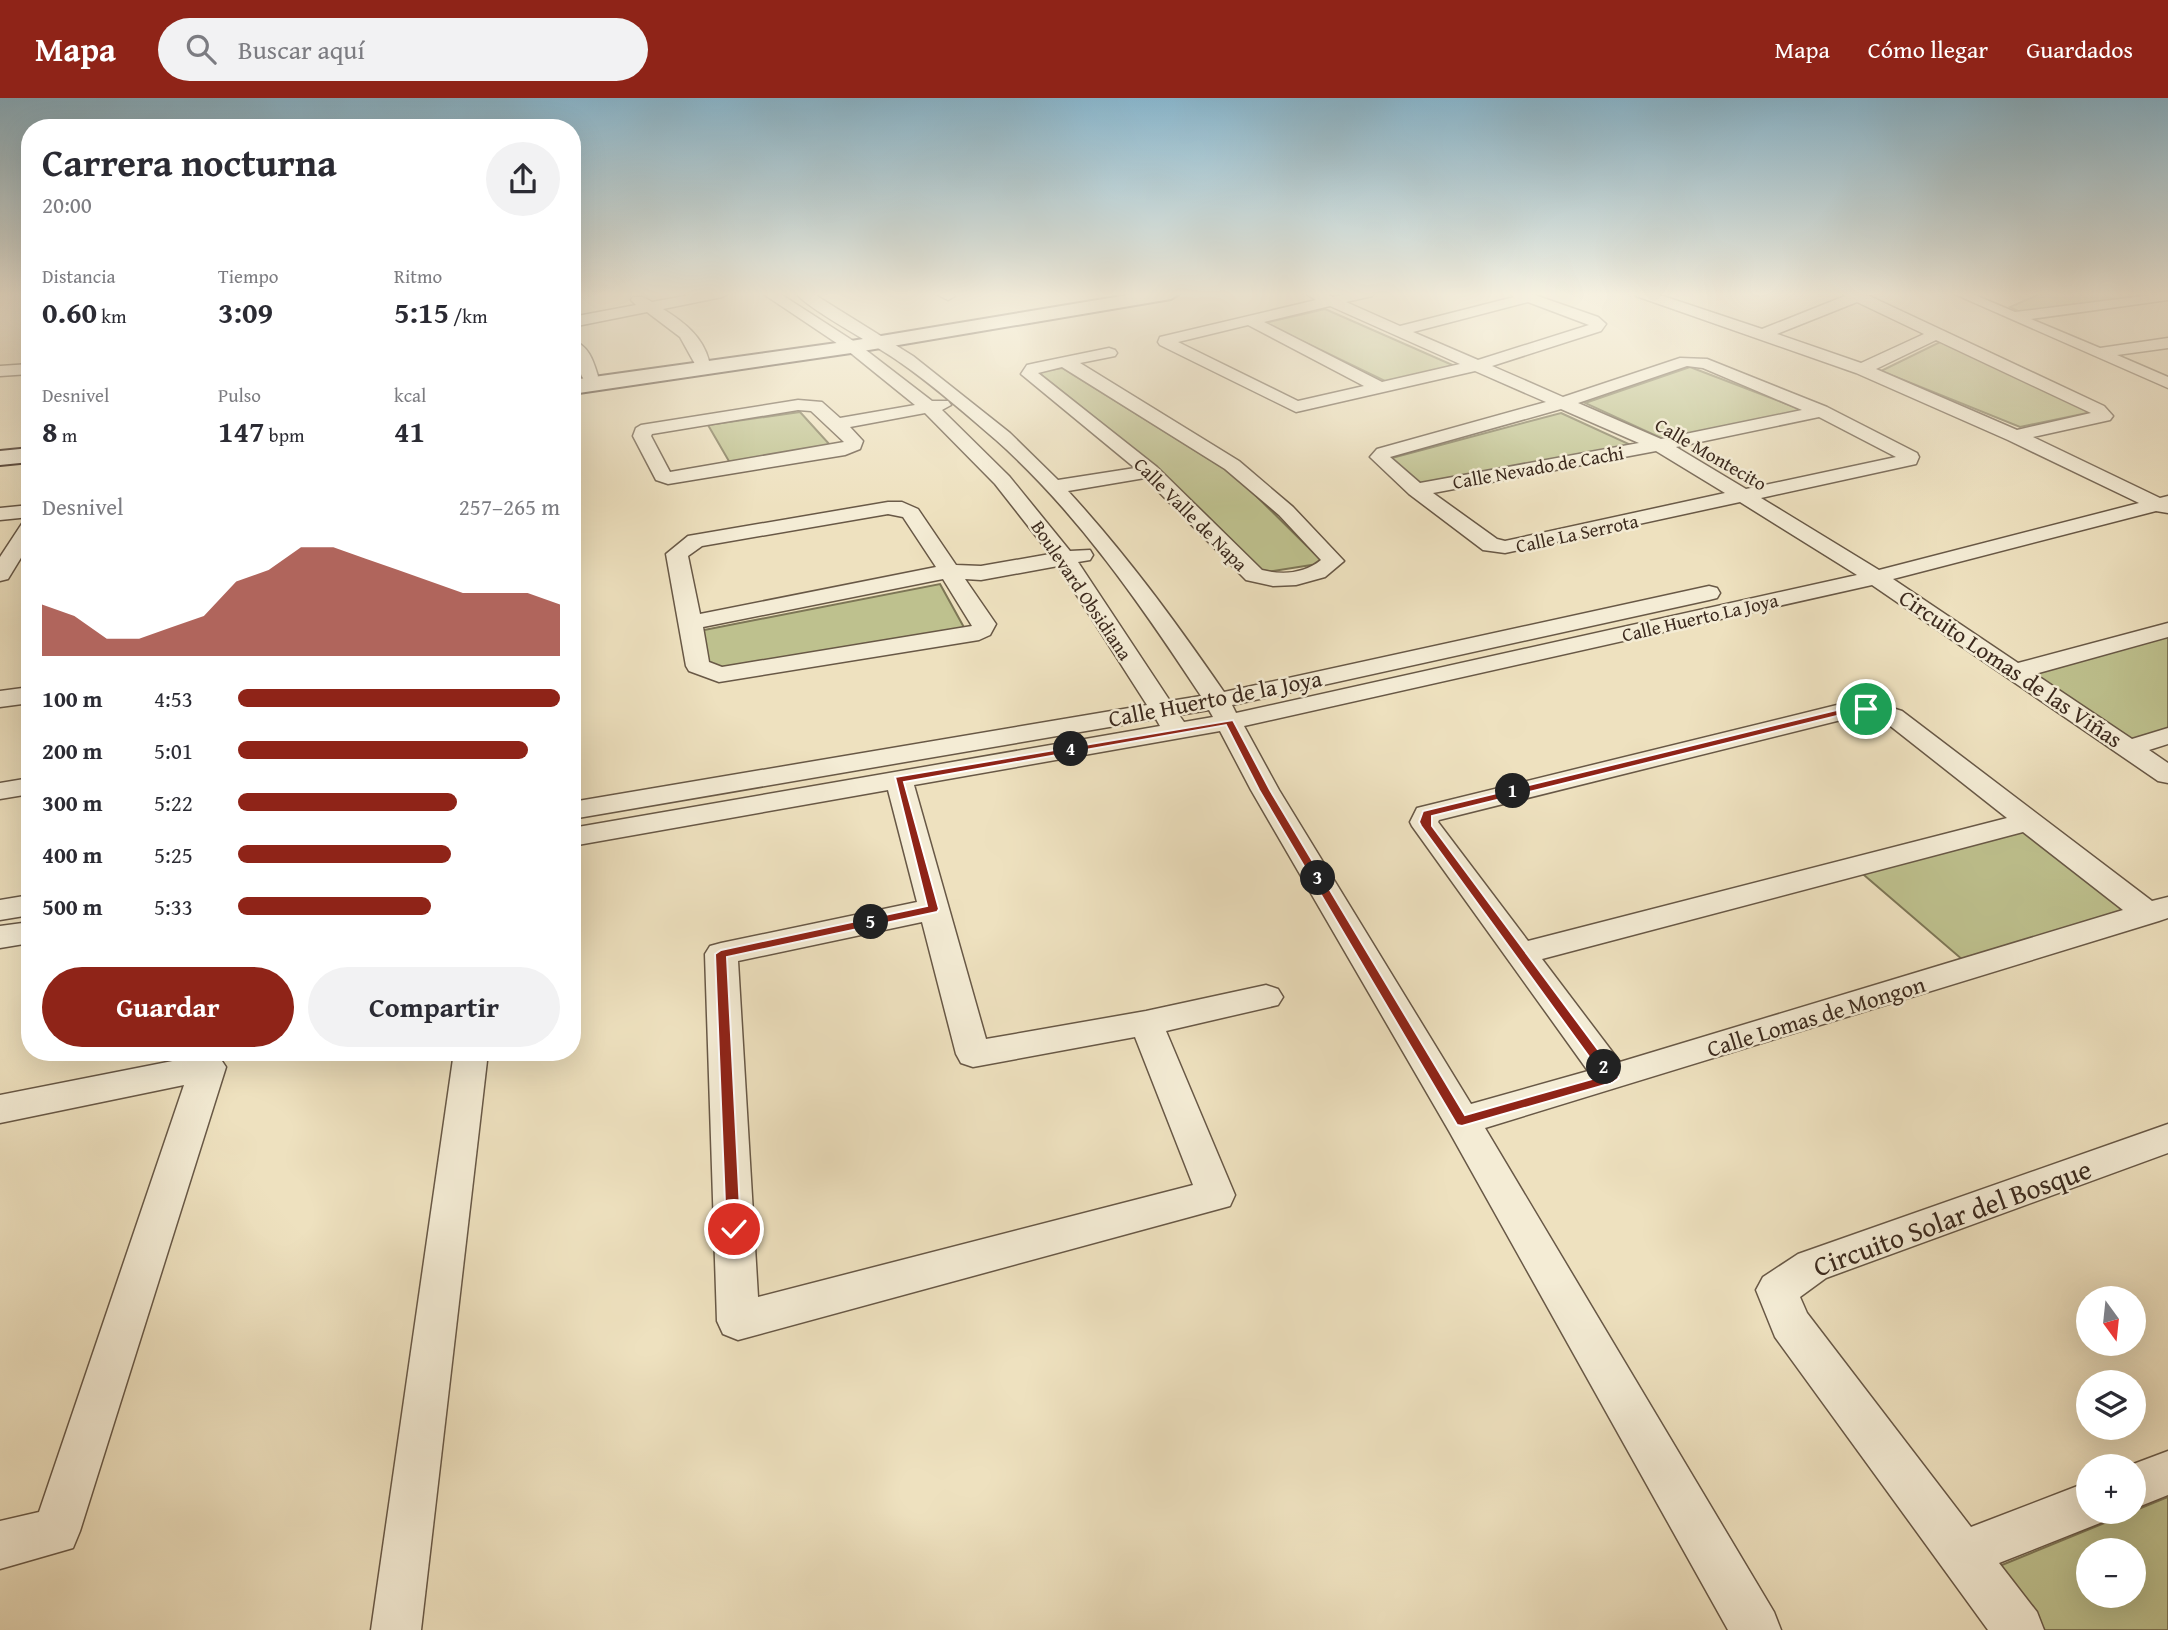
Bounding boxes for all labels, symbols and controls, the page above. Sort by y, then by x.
search box [158,18,648,81]
text: Mapa [35,25,116,73]
icon: search [182,30,220,68]
text: Buscar aquí [238,30,365,69]
text: Mapa [1774,32,1830,67]
text: Cómo llegar [1868,32,1988,67]
text: Guardados [2026,32,2133,67]
text: Carrera nocturna [42,134,337,190]
button: share [486,142,560,216]
text: 20:00 [42,188,92,221]
text: Distancia [42,262,116,290]
text: Tiempo [218,262,278,290]
text: Ritmo [394,262,442,290]
text: 0.60 [42,290,97,334]
text: 3:09 [218,290,273,334]
text: 5:15 [394,290,449,334]
text: km [97,302,126,330]
text: /km [449,302,487,330]
text: Desnivel [42,381,109,409]
text: Pulso [218,381,261,409]
text: kcal [394,381,426,409]
text: 8 [42,409,58,453]
text: 147 [218,409,265,453]
text: 41 [394,409,425,453]
street label: Calle Montecito [1650,411,1772,497]
text: m [58,421,77,449]
text: bpm [265,421,304,449]
street label: Calle Nevado de Cachi [1450,438,1626,496]
street label: Calle Valle de Napa [1128,451,1254,577]
text: Desnivel [42,490,123,523]
text: 257–265 m [459,490,560,523]
street label: Calle La Serrota [1513,506,1641,560]
street label: Boulevard Obsidiana [1025,514,1139,666]
street label: Circuito Lomas de las Viñas [1893,581,2129,755]
street label: Calle Huerto La Joya [1619,585,1781,649]
street label: Calle Huerto de la Joya [1106,661,1325,735]
pin [1836,679,1896,739]
text: 100 m [42,682,103,715]
text: 4:53 [154,682,193,715]
icon: arrive [1847,690,1885,728]
pin: 4 [1054,732,1088,766]
text: 200 m [42,734,103,767]
text: 5:01 [154,734,193,767]
text: 4 [1066,734,1075,762]
pin: 1 [1496,774,1530,808]
text: 1 [1508,776,1517,804]
text: 300 m [42,786,103,819]
text: 5:22 [154,786,193,819]
text: 400 m [42,838,103,871]
text: 5:25 [154,838,193,871]
pin: 3 [1300,860,1336,896]
text: 3 [1313,863,1322,891]
text: 500 m [42,890,103,923]
text: 5:33 [154,890,193,923]
pin: 5 [854,904,888,940]
text: 5 [866,907,875,935]
button: Guardar [42,967,294,1047]
button: Compartir [308,967,560,1047]
street label: Calle Lomas de Mongon [1703,967,1929,1065]
pin: 2 [1586,1049,1622,1084]
text: 2 [1599,1052,1608,1080]
street label: Circuito Solar del Bosque [1807,1148,2097,1286]
pin [704,1199,764,1259]
icon: check [715,1210,753,1248]
north arrow [2076,1286,2146,1356]
map controls [2076,1286,2146,1608]
button: layers [2076,1370,2146,1440]
button: + [2076,1454,2146,1524]
button: − [2076,1538,2146,1608]

